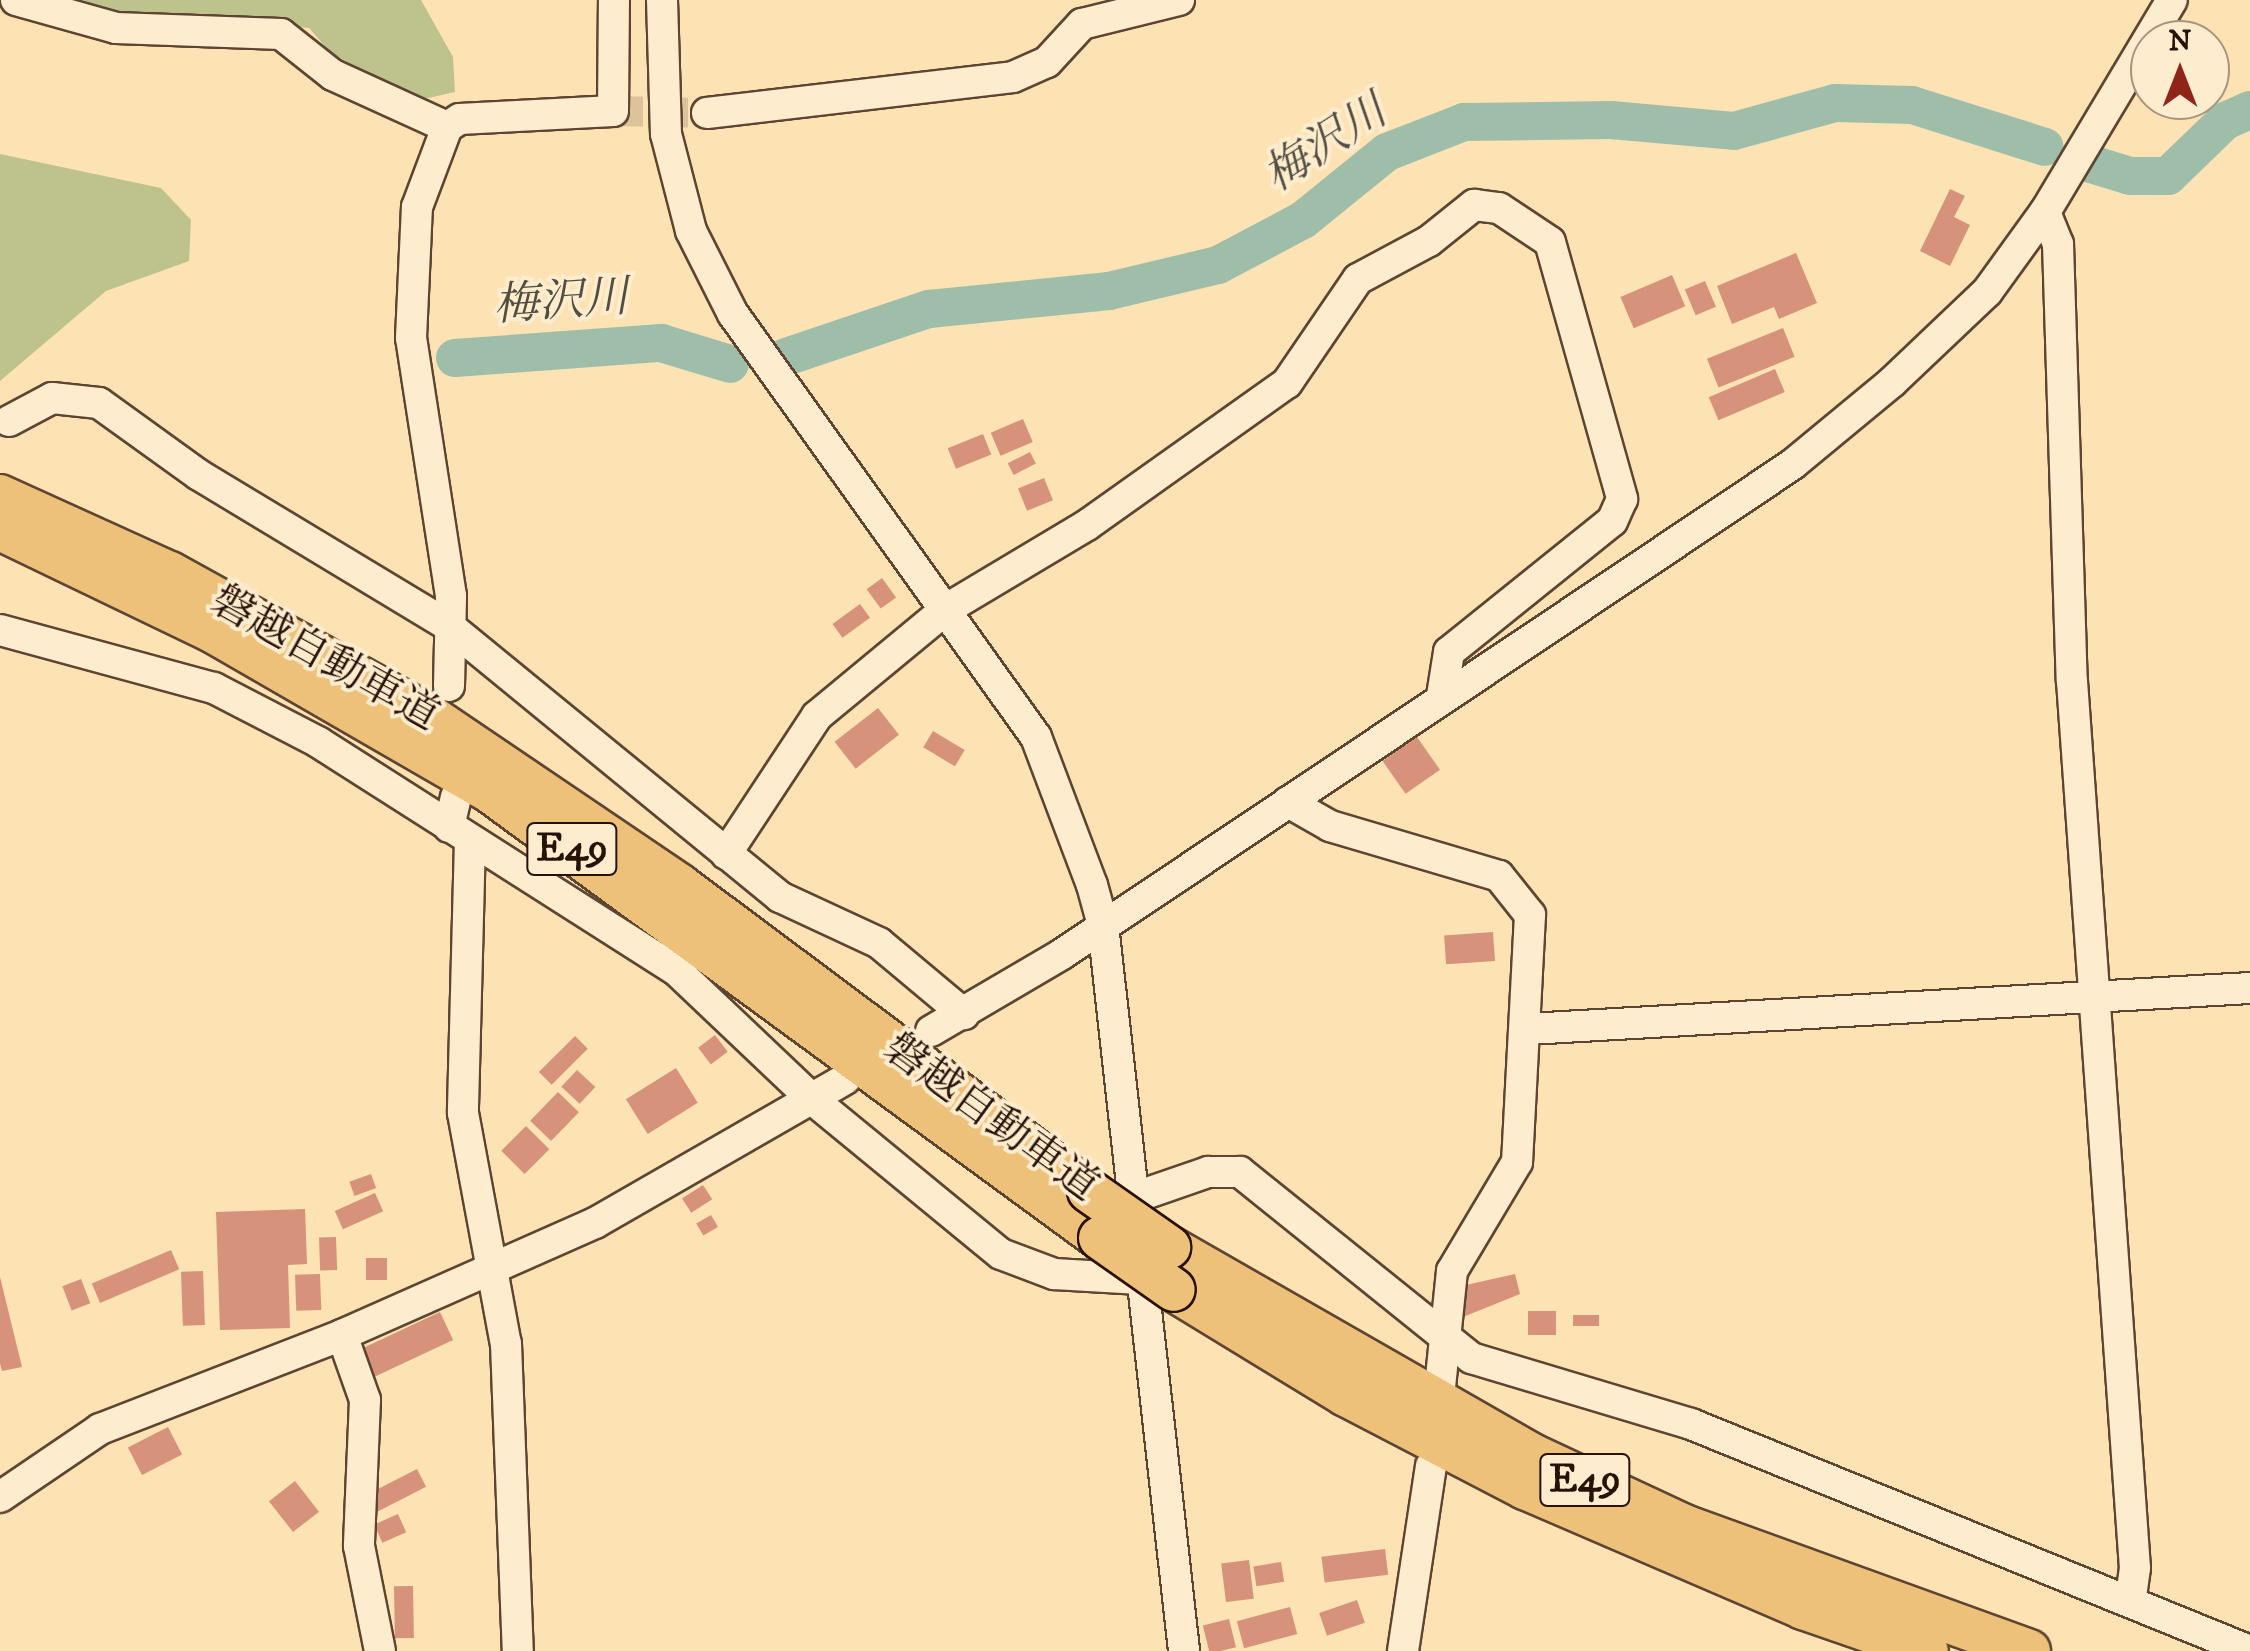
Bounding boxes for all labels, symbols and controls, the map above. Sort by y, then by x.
north arrow [2130,20,2230,120]
text: N [2169,24,2191,59]
water label: 梅沢川 [1255,86,1397,204]
water label: 梅沢川 [492,271,630,335]
street label: 磐越自動車道 [203,576,447,742]
road number: E49 [524,814,620,884]
street label: 磐越自動車道 [874,1024,1108,1212]
road number: E49 [1538,1445,1632,1515]

